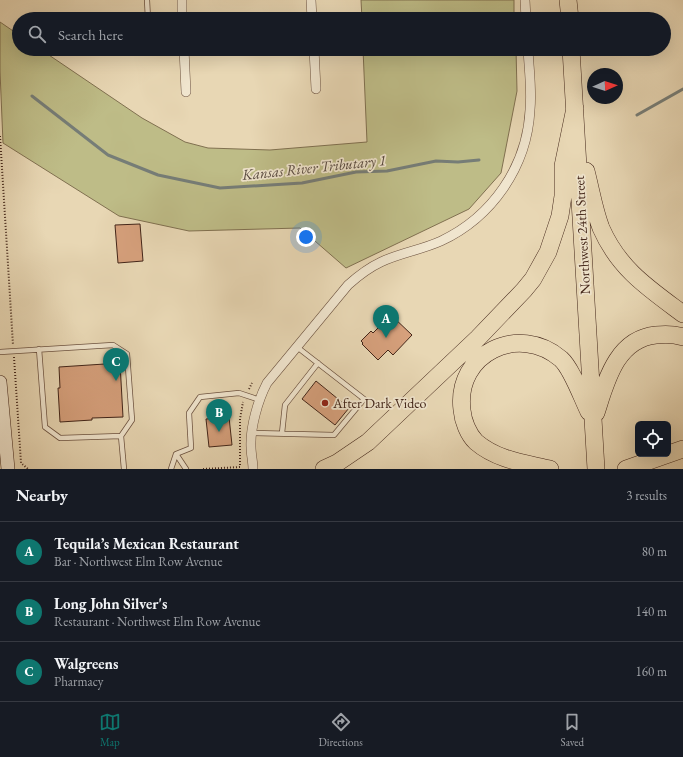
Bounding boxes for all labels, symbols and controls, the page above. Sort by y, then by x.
search box [12,12,671,56]
icon: search [26,23,48,45]
text: Search here [58,25,123,44]
north arrow [587,68,623,104]
water label: Kansas River Tributary 1 [240,150,387,184]
street label: Northwest 24th Street [570,175,594,295]
your location [296,227,316,247]
pin: A [373,305,399,338]
pin: C [103,348,129,381]
place label: After Dark Video [332,394,427,412]
marker: After Dark Video [320,398,330,408]
pin: B [206,399,232,432]
map controls [635,421,671,457]
button: locate [635,421,671,457]
text: Nearby [16,484,68,506]
text: 3 results [626,487,667,504]
text: Tequila’s Mexican Restaurant [54,534,239,553]
text: A [24,543,34,560]
text: 80 m [642,543,667,560]
text: Bar · Northwest Elm Row Avenue [54,553,223,570]
text: Long John Silver's [54,594,168,613]
text: B [25,603,33,620]
text: 140 m [636,603,667,620]
text: Restaurant · Northwest Elm Row Avenue [54,613,260,630]
text: Walgreens [54,654,118,673]
text: C [24,663,34,680]
text: 160 m [636,663,667,680]
text: Pharmacy [54,673,103,690]
tab: Map [99,711,121,749]
tab: Directions [319,711,363,749]
tab: Saved [561,711,584,749]

